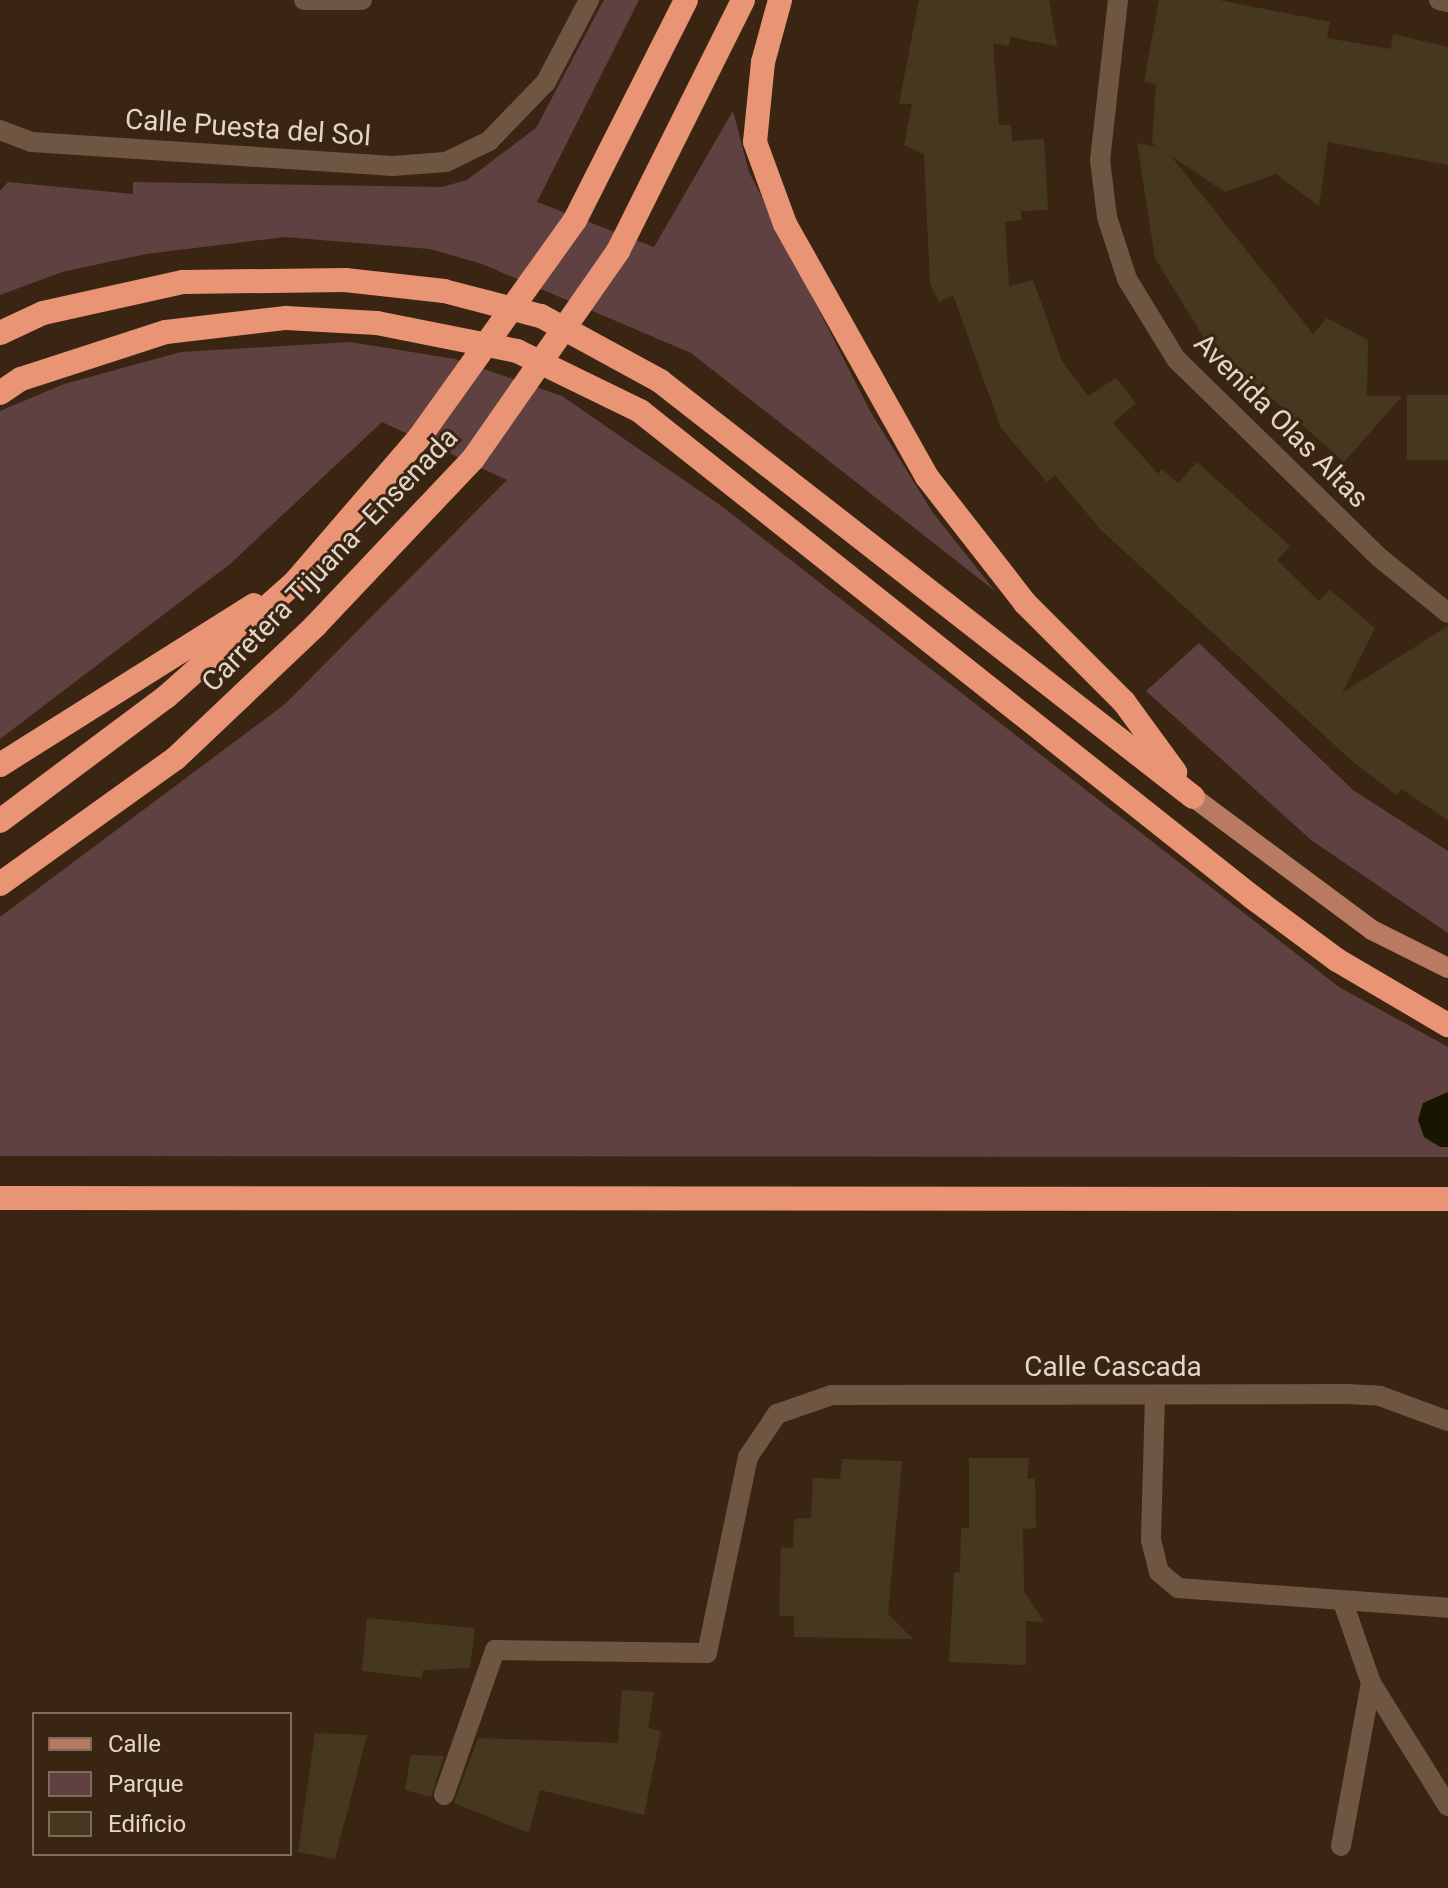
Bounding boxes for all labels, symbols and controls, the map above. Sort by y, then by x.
street label: Calle Puesta del Sol [124,103,372,153]
street label: Avenida Olas Altas [1187,327,1375,515]
street label: Carretera Tijuana–Ensenada [195,421,465,699]
street label: Calle Cascada [1024,1350,1202,1384]
legend [32,1712,292,1856]
text: Calle [108,1730,161,1758]
text: Parque [108,1770,184,1798]
text: Edificio [108,1810,186,1838]

